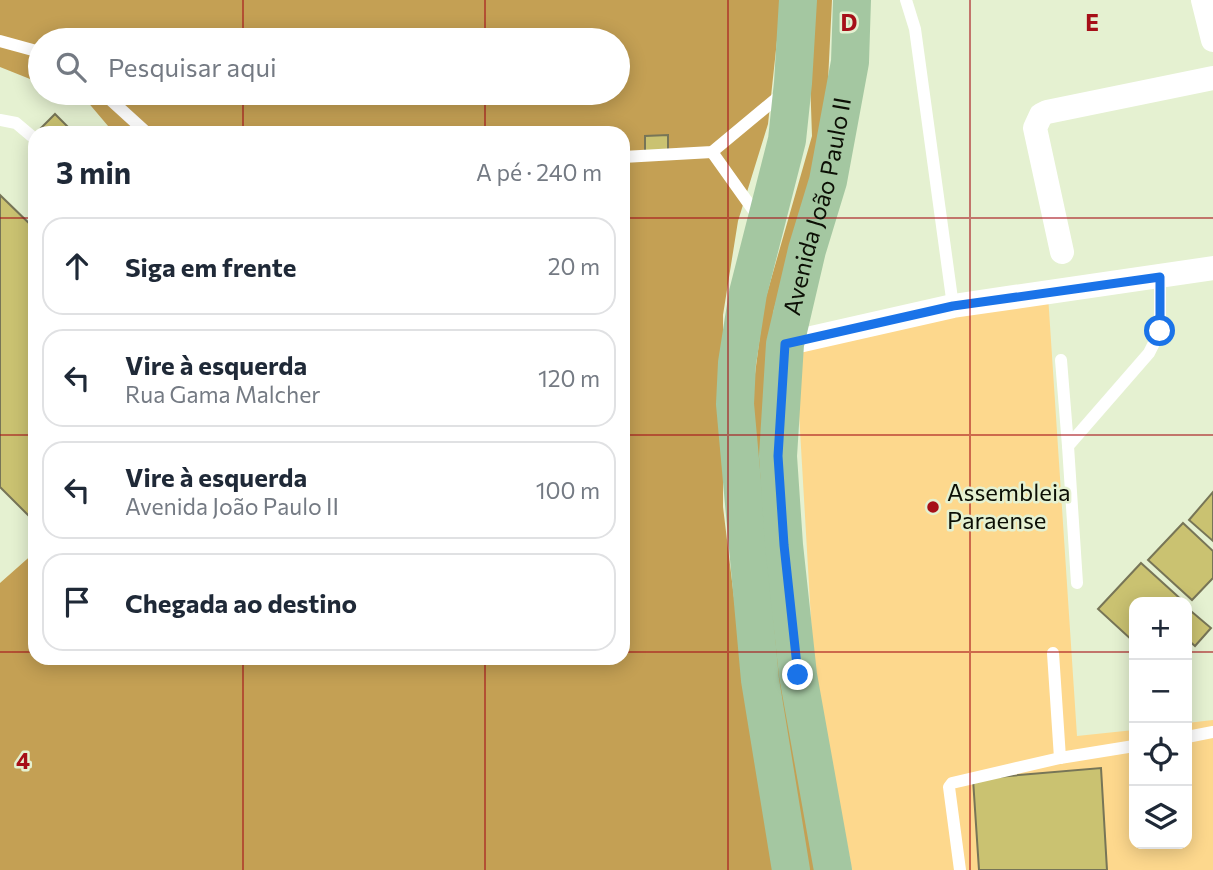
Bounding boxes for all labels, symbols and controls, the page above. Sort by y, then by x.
text: D [841,8,858,36]
text: E [1085,8,1099,36]
search box [28,28,630,105]
icon: search [52,48,90,86]
text: Pesquisar aqui [108,51,277,82]
street label: Avenida João Paulo II [776,95,856,318]
text: 3 min [56,153,131,190]
text: A pé · 240 m [476,158,602,186]
icon: ahead [58,247,96,285]
text: Siga em frente [125,251,296,282]
text: 20 m [548,252,600,280]
route start [1144,315,1175,346]
text: Vire à esquerda [125,349,307,380]
icon: left [58,359,96,397]
text: 120 m [538,364,600,392]
text: Rua Gama Malcher [125,380,321,408]
text: Vire à esquerda [125,461,307,492]
icon: left [58,471,96,509]
text: 100 m [536,476,600,504]
place label: Assembleia Paraense [947,477,1071,534]
text: Avenida João Paulo II [125,492,339,520]
marker: Assembleia Paraense [925,499,941,515]
icon: arrive [58,583,96,621]
text: Chegada ao destino [125,587,357,618]
map controls [1129,597,1192,849]
button: + [1129,597,1192,660]
route end [782,659,813,690]
button: − [1129,660,1192,723]
button: locate [1129,723,1192,786]
text: 4 [16,746,30,774]
button: layers [1129,786,1192,849]

